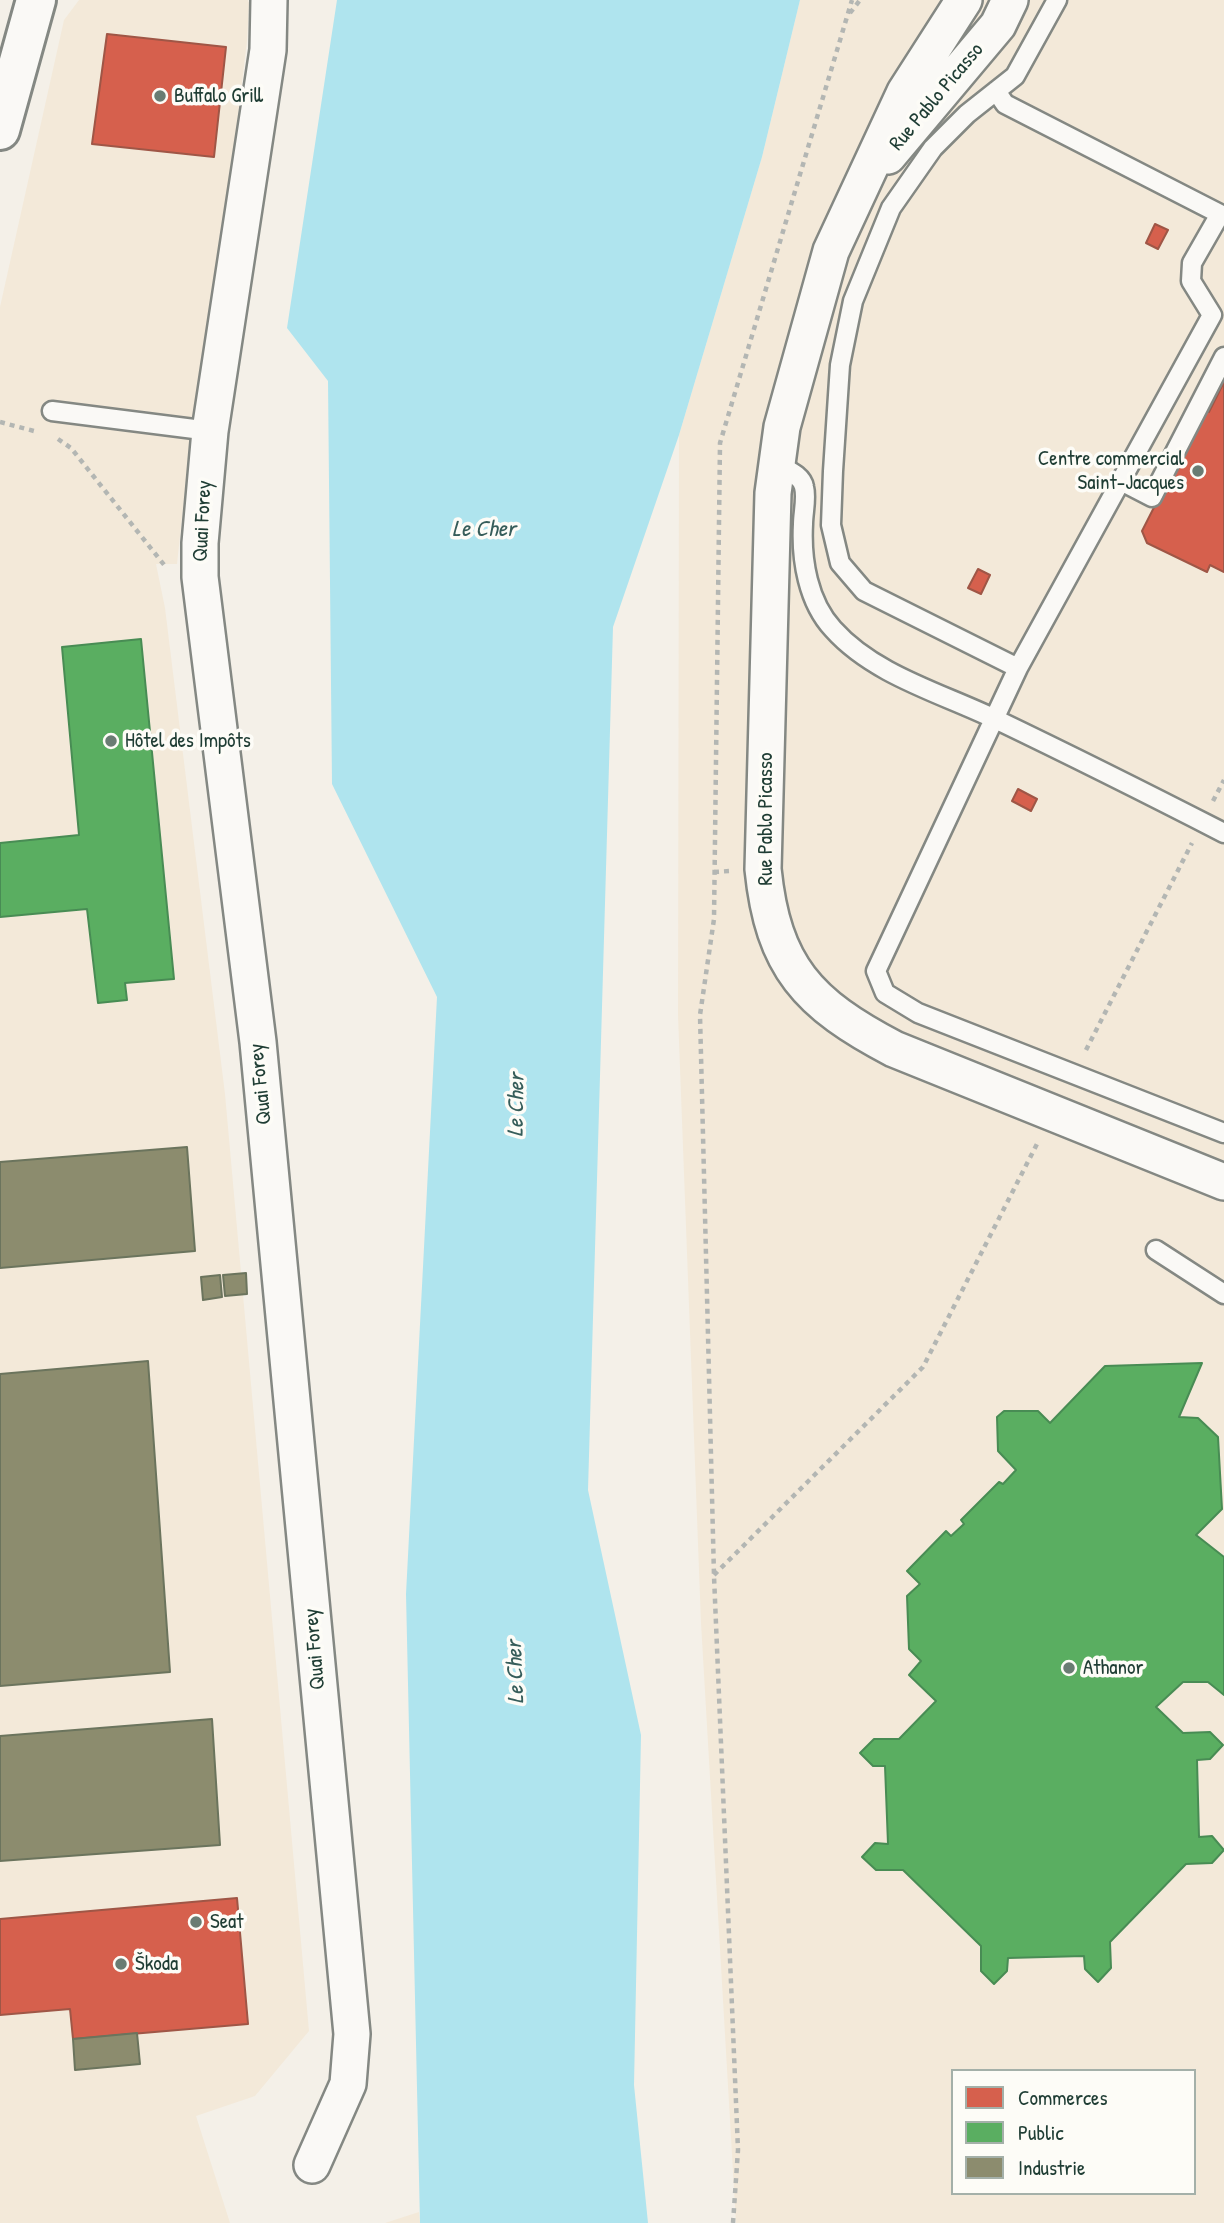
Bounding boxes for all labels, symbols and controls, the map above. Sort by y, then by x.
street label: Rue Pablo Picasso [885,38,989,156]
place label: Buffalo Grill [174,83,263,109]
marker: Buffalo Grill [152,88,168,104]
place label: Centre commercial Saint-Jacques [1038,446,1184,496]
marker: Centre commercial Saint-Jacques [1190,463,1206,479]
street label: Quai Forey [188,480,218,562]
water label: Le Cher [452,516,516,544]
place label: Hôtel des Impôts [125,728,251,754]
marker: Hôtel des Impôts [103,733,119,749]
street label: Rue Pablo Picasso [753,753,779,885]
street label: Quai Forey [244,1042,278,1126]
water label: Le Cher [503,1073,531,1137]
street label: Quai Forey [299,1607,331,1691]
water label: Le Cher [501,1640,531,1704]
place label: Athanor [1083,1655,1144,1681]
marker: Athanor [1061,1660,1077,1676]
place label: Seat [210,1909,243,1935]
marker: Seat [188,1914,204,1930]
place label: Škoda [135,1951,178,1977]
marker: Škoda [113,1956,129,1972]
legend [951,2069,1196,2195]
text: Commerces [1018,2083,1108,2112]
text: Public [1018,2118,1064,2147]
text: Industrie [1018,2153,1085,2182]

